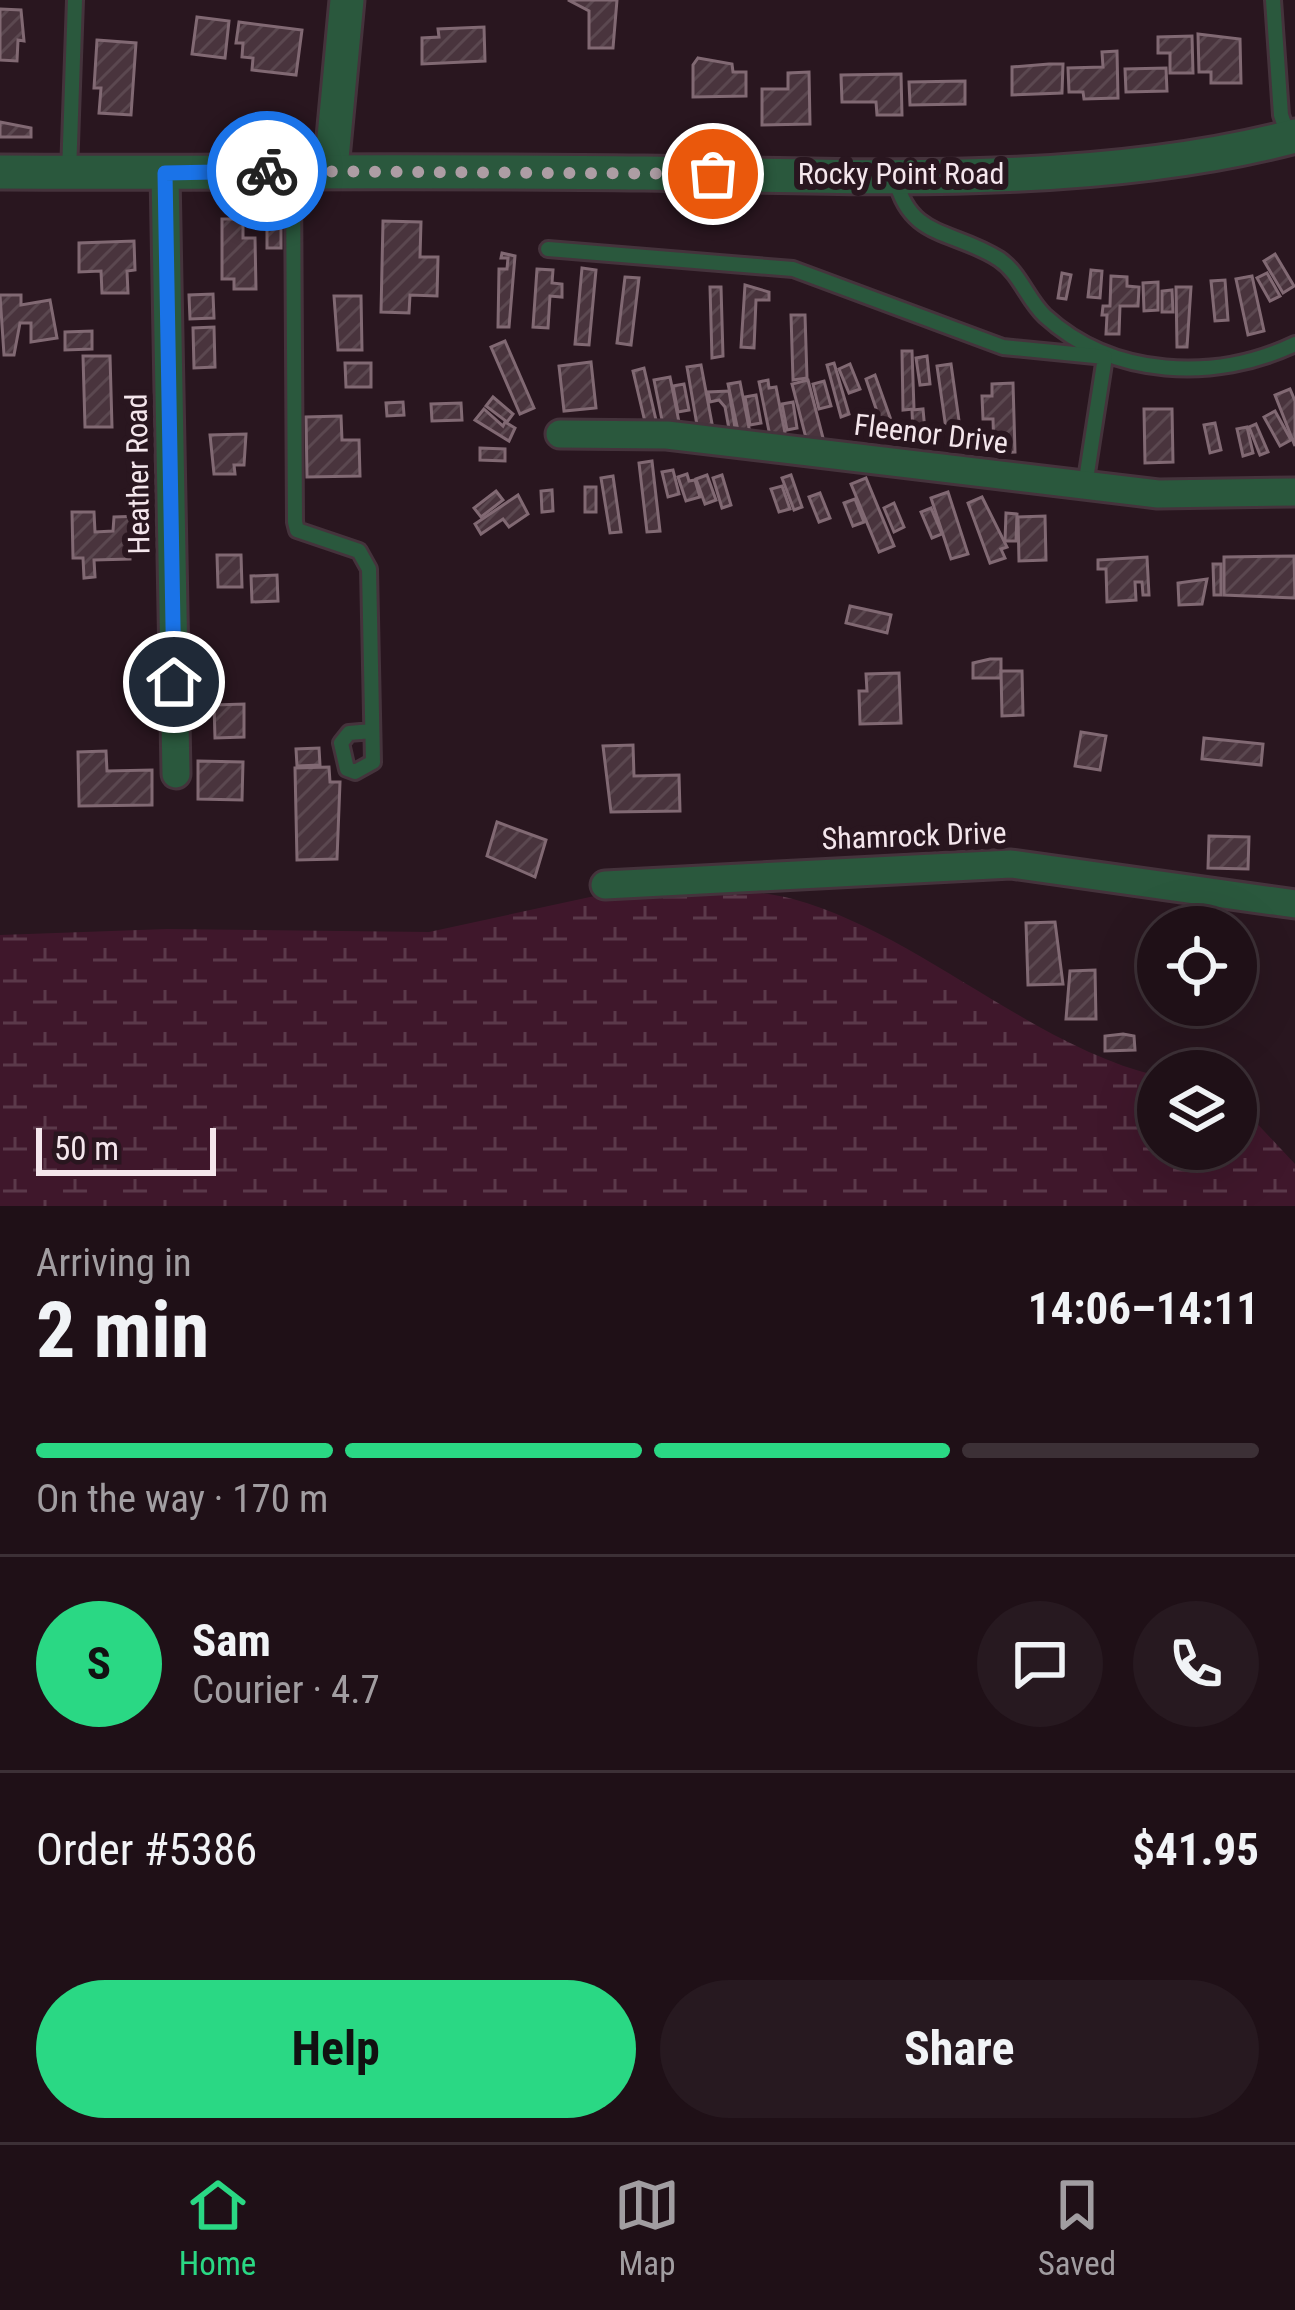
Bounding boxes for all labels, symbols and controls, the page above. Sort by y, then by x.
courier [207,111,327,231]
pin [662,123,764,225]
icon: bike [234,138,300,204]
icon: bag [680,141,746,207]
street label: Rocky Point Road [798,156,1004,191]
street label: Heather Road [119,393,156,555]
street label: Fleenor Drive [852,407,1010,460]
pin [123,631,225,733]
icon: home [141,649,207,715]
street label: Shamrock Drive [821,815,1007,856]
map controls [1137,906,1257,1170]
button: locate [1137,906,1257,1026]
button: layers [1137,1050,1257,1170]
scale bar [36,1122,216,1175]
text: 50 m [54,1129,119,1168]
text: Arriving in [36,1240,192,1286]
text: 14:06–14:11 [1028,1282,1259,1335]
text: 2 min [36,1285,209,1376]
text: On the way · 170 m [36,1476,328,1522]
button: chat [977,1601,1103,1727]
button: phone [1133,1601,1259,1727]
text: Sam [192,1614,271,1667]
text: S [87,1637,111,1690]
text: Courier · 4.7 [192,1667,380,1713]
text: Order #5386 [36,1823,257,1876]
text: $41.95 [1132,1823,1259,1876]
button: Help [36,1980,636,2118]
button: Share [660,1980,1259,2118]
tab: Home [179,2172,256,2283]
tab: Map [614,2172,680,2283]
tab: Saved [1038,2172,1116,2283]

